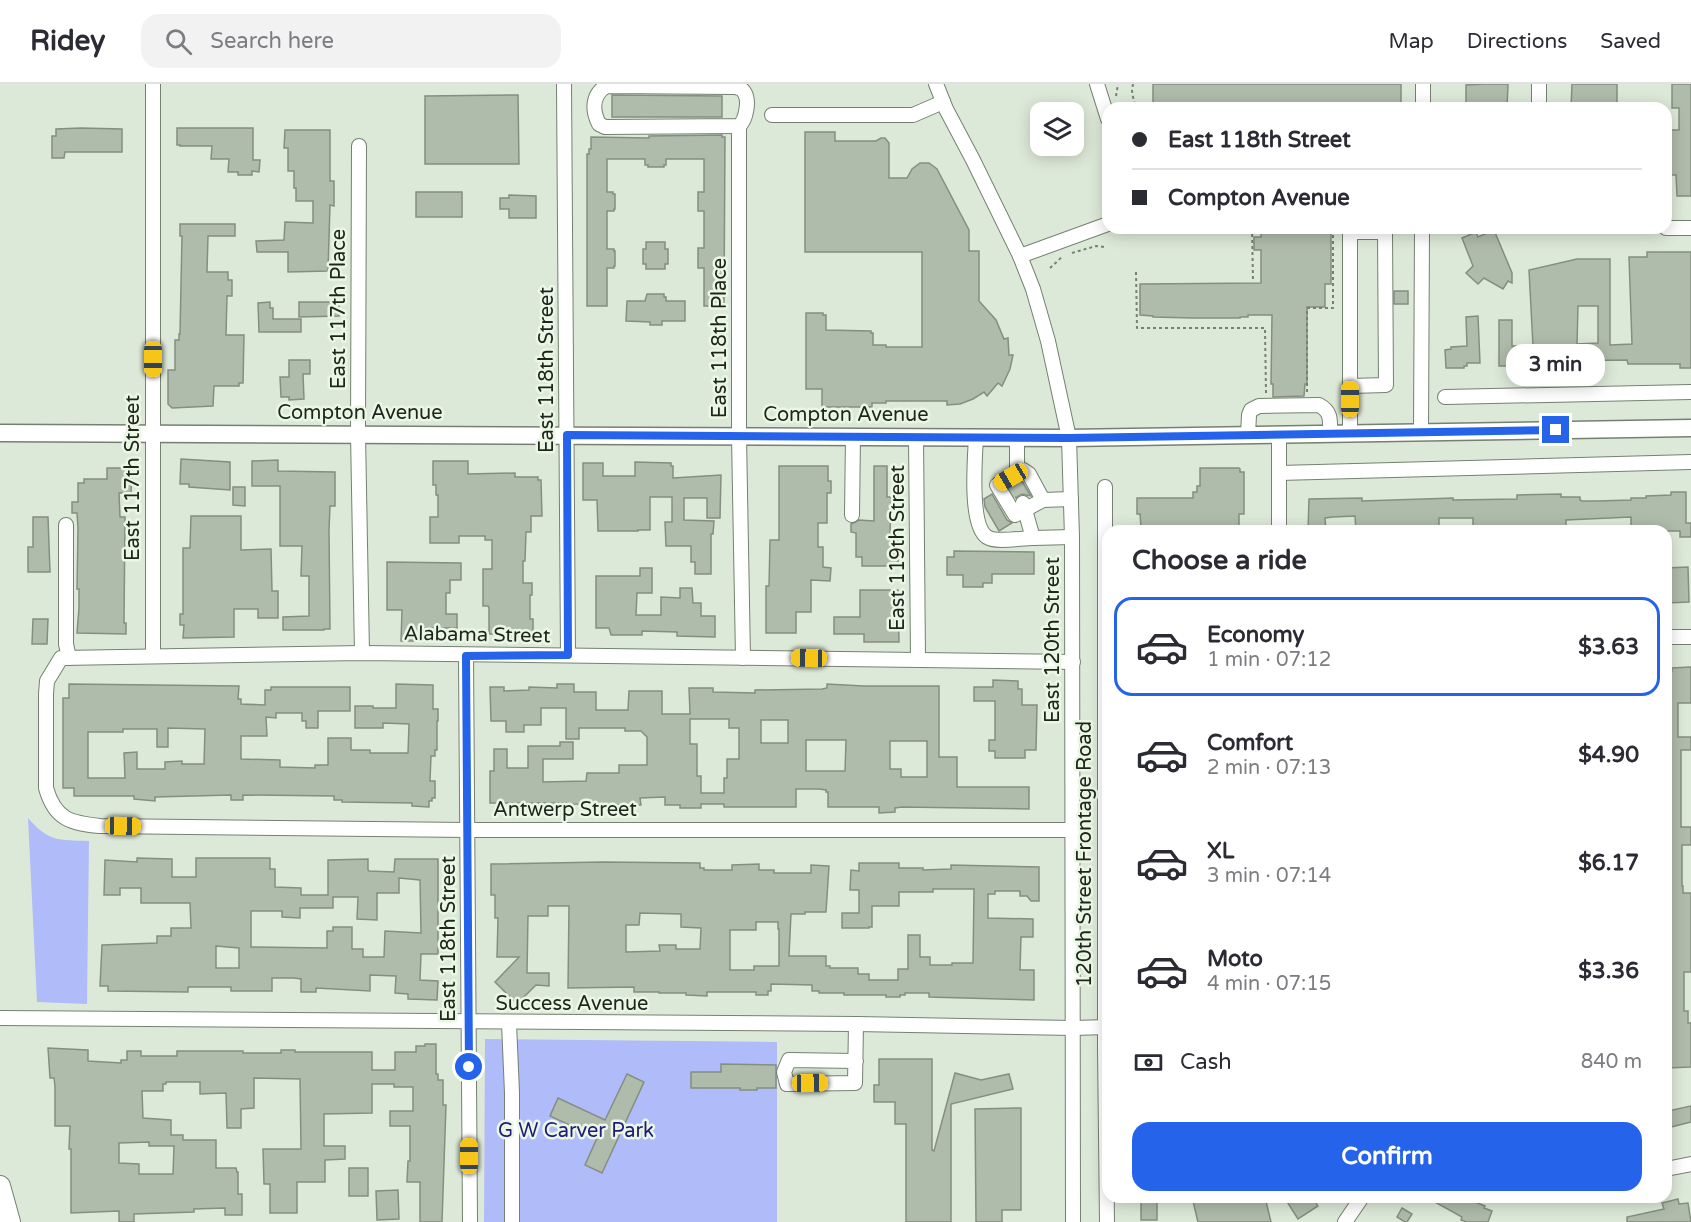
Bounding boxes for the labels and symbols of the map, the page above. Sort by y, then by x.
street label: East 117th Place [327,229,351,389]
street label: East 118th Place [708,258,732,418]
street label: East 118th Street [535,287,559,453]
car [144,341,162,377]
callout: 3 min [1506,343,1606,385]
car [1341,381,1359,417]
street label: East 117th Street [121,395,145,561]
street label: Compton Avenue [277,401,443,425]
street label: Compton Avenue [763,403,929,427]
route end [1542,416,1569,443]
car [991,460,1031,494]
street label: East 119th Street [886,465,910,631]
street label: East 120th Street [1041,557,1065,723]
street label: Alabama Street [403,622,551,648]
car [791,649,827,667]
street label: 120th Street Frontage Road [1073,721,1097,987]
street label: Antwerp Street [493,798,637,822]
car [105,817,141,835]
street label: East 118th Street [437,856,461,1022]
street label: Success Avenue [496,992,648,1016]
route start [455,1053,482,1080]
car [792,1074,828,1092]
park label: G W Carver Park [498,1119,654,1143]
car [460,1138,478,1174]

